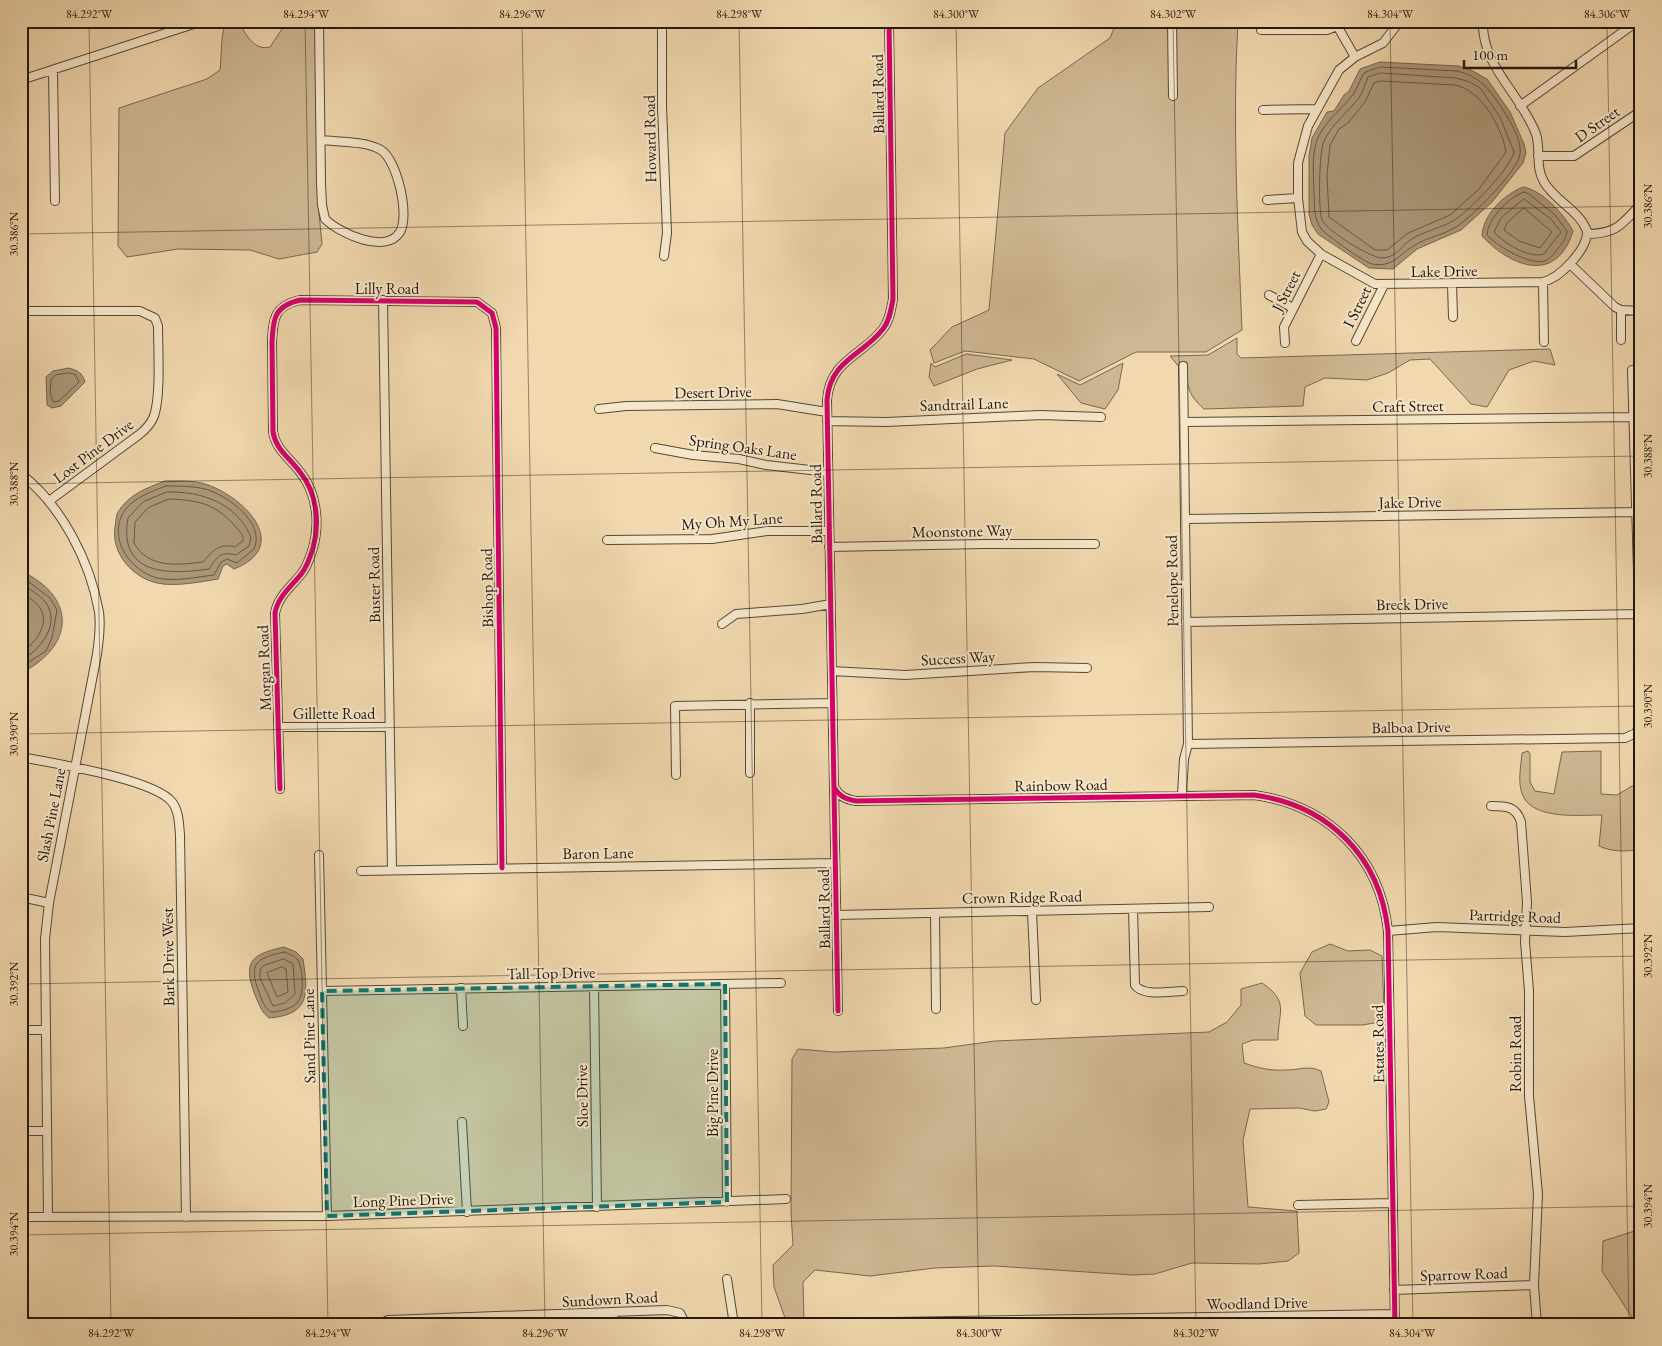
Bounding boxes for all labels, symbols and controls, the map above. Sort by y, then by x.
text: 84.292°W [66,6,113,22]
text: 84.294°W [283,6,330,22]
text: 84.296°W [499,6,546,22]
text: 84.298°W [716,6,763,22]
text: 84.300°W [933,6,980,22]
text: 84.302°W [1150,6,1197,22]
text: 84.304°W [1367,6,1414,22]
text: 84.306°W [1584,6,1631,22]
scale bar [1464,38,1577,70]
text: 100 m [1472,45,1509,64]
street label: Ballard Road [867,53,889,134]
street label: Howard Road [639,94,661,183]
street label: D Street [1570,101,1624,147]
text: 30.386°N [1640,183,1656,228]
text: 30.386°N [6,211,22,256]
street label: Lake Drive [1410,260,1478,282]
street label: J Street [1266,267,1305,317]
street label: Lilly Road [355,278,420,299]
street label: I Street [1338,283,1376,331]
street label: Desert Drive [674,381,752,403]
street label: Sandtrail Lane [919,392,1009,416]
street label: Craft Street [1372,395,1444,417]
street label: Lost Pine Drive [49,414,137,488]
street label: Spring Oaks Lane [688,429,798,465]
text: 30.388°N [1640,433,1656,478]
text: 30.388°N [6,461,22,506]
street label: Ballard Road [805,463,827,544]
street label: Jake Drive [1376,491,1442,513]
street label: My Oh My Lane [680,507,784,535]
street label: Moonstone Way [911,520,1013,542]
street label: Penelope Road [1161,534,1183,627]
street label: Buster Road [363,546,385,623]
street label: Bishop Road [476,547,498,628]
street label: Breck Drive [1376,593,1448,615]
street label: Morgan Road [252,624,276,711]
street label: Success Way [920,646,997,670]
text: 30.390°N [1640,683,1656,728]
street label: Gillette Road [293,703,376,724]
text: 30.390°N [6,711,22,756]
street label: Balboa Drive [1371,716,1451,738]
street label: Slash Pine Lane [32,766,70,864]
street label: Rainbow Road [1014,774,1109,796]
street label: Baron Lane [562,842,634,864]
street label: Ballard Road [813,868,835,949]
street label: Crown Ridge Road [962,885,1083,909]
street label: Partridge Road [1469,904,1562,928]
street label: Bark Drive West [157,907,179,1007]
text: 30.392°N [1640,933,1656,978]
text: 30.392°N [6,961,22,1006]
street label: Tall Top Drive [506,962,596,984]
street label: Sand Pine Lane [298,989,320,1083]
street label: Estates Road [1367,1004,1389,1084]
street label: Robin Road [1505,1015,1526,1092]
street label: Big Pine Drive [702,1049,723,1137]
street label: Sloe Drive [571,1064,593,1128]
text: 30.394°N [1640,1183,1656,1228]
street label: Long Pine Drive [352,1188,454,1212]
text: 30.394°N [6,1211,22,1256]
street label: Sparrow Road [1420,1262,1509,1286]
street label: Sundown Road [561,1286,659,1312]
street label: Woodland Drive [1206,1292,1308,1314]
text: 84.292°W [88,1325,135,1341]
text: 84.294°W [305,1325,352,1341]
text: 84.296°W [522,1325,569,1341]
text: 84.298°W [739,1325,786,1341]
text: 84.300°W [956,1325,1003,1341]
text: 84.302°W [1173,1325,1220,1341]
text: 84.304°W [1389,1325,1436,1341]

